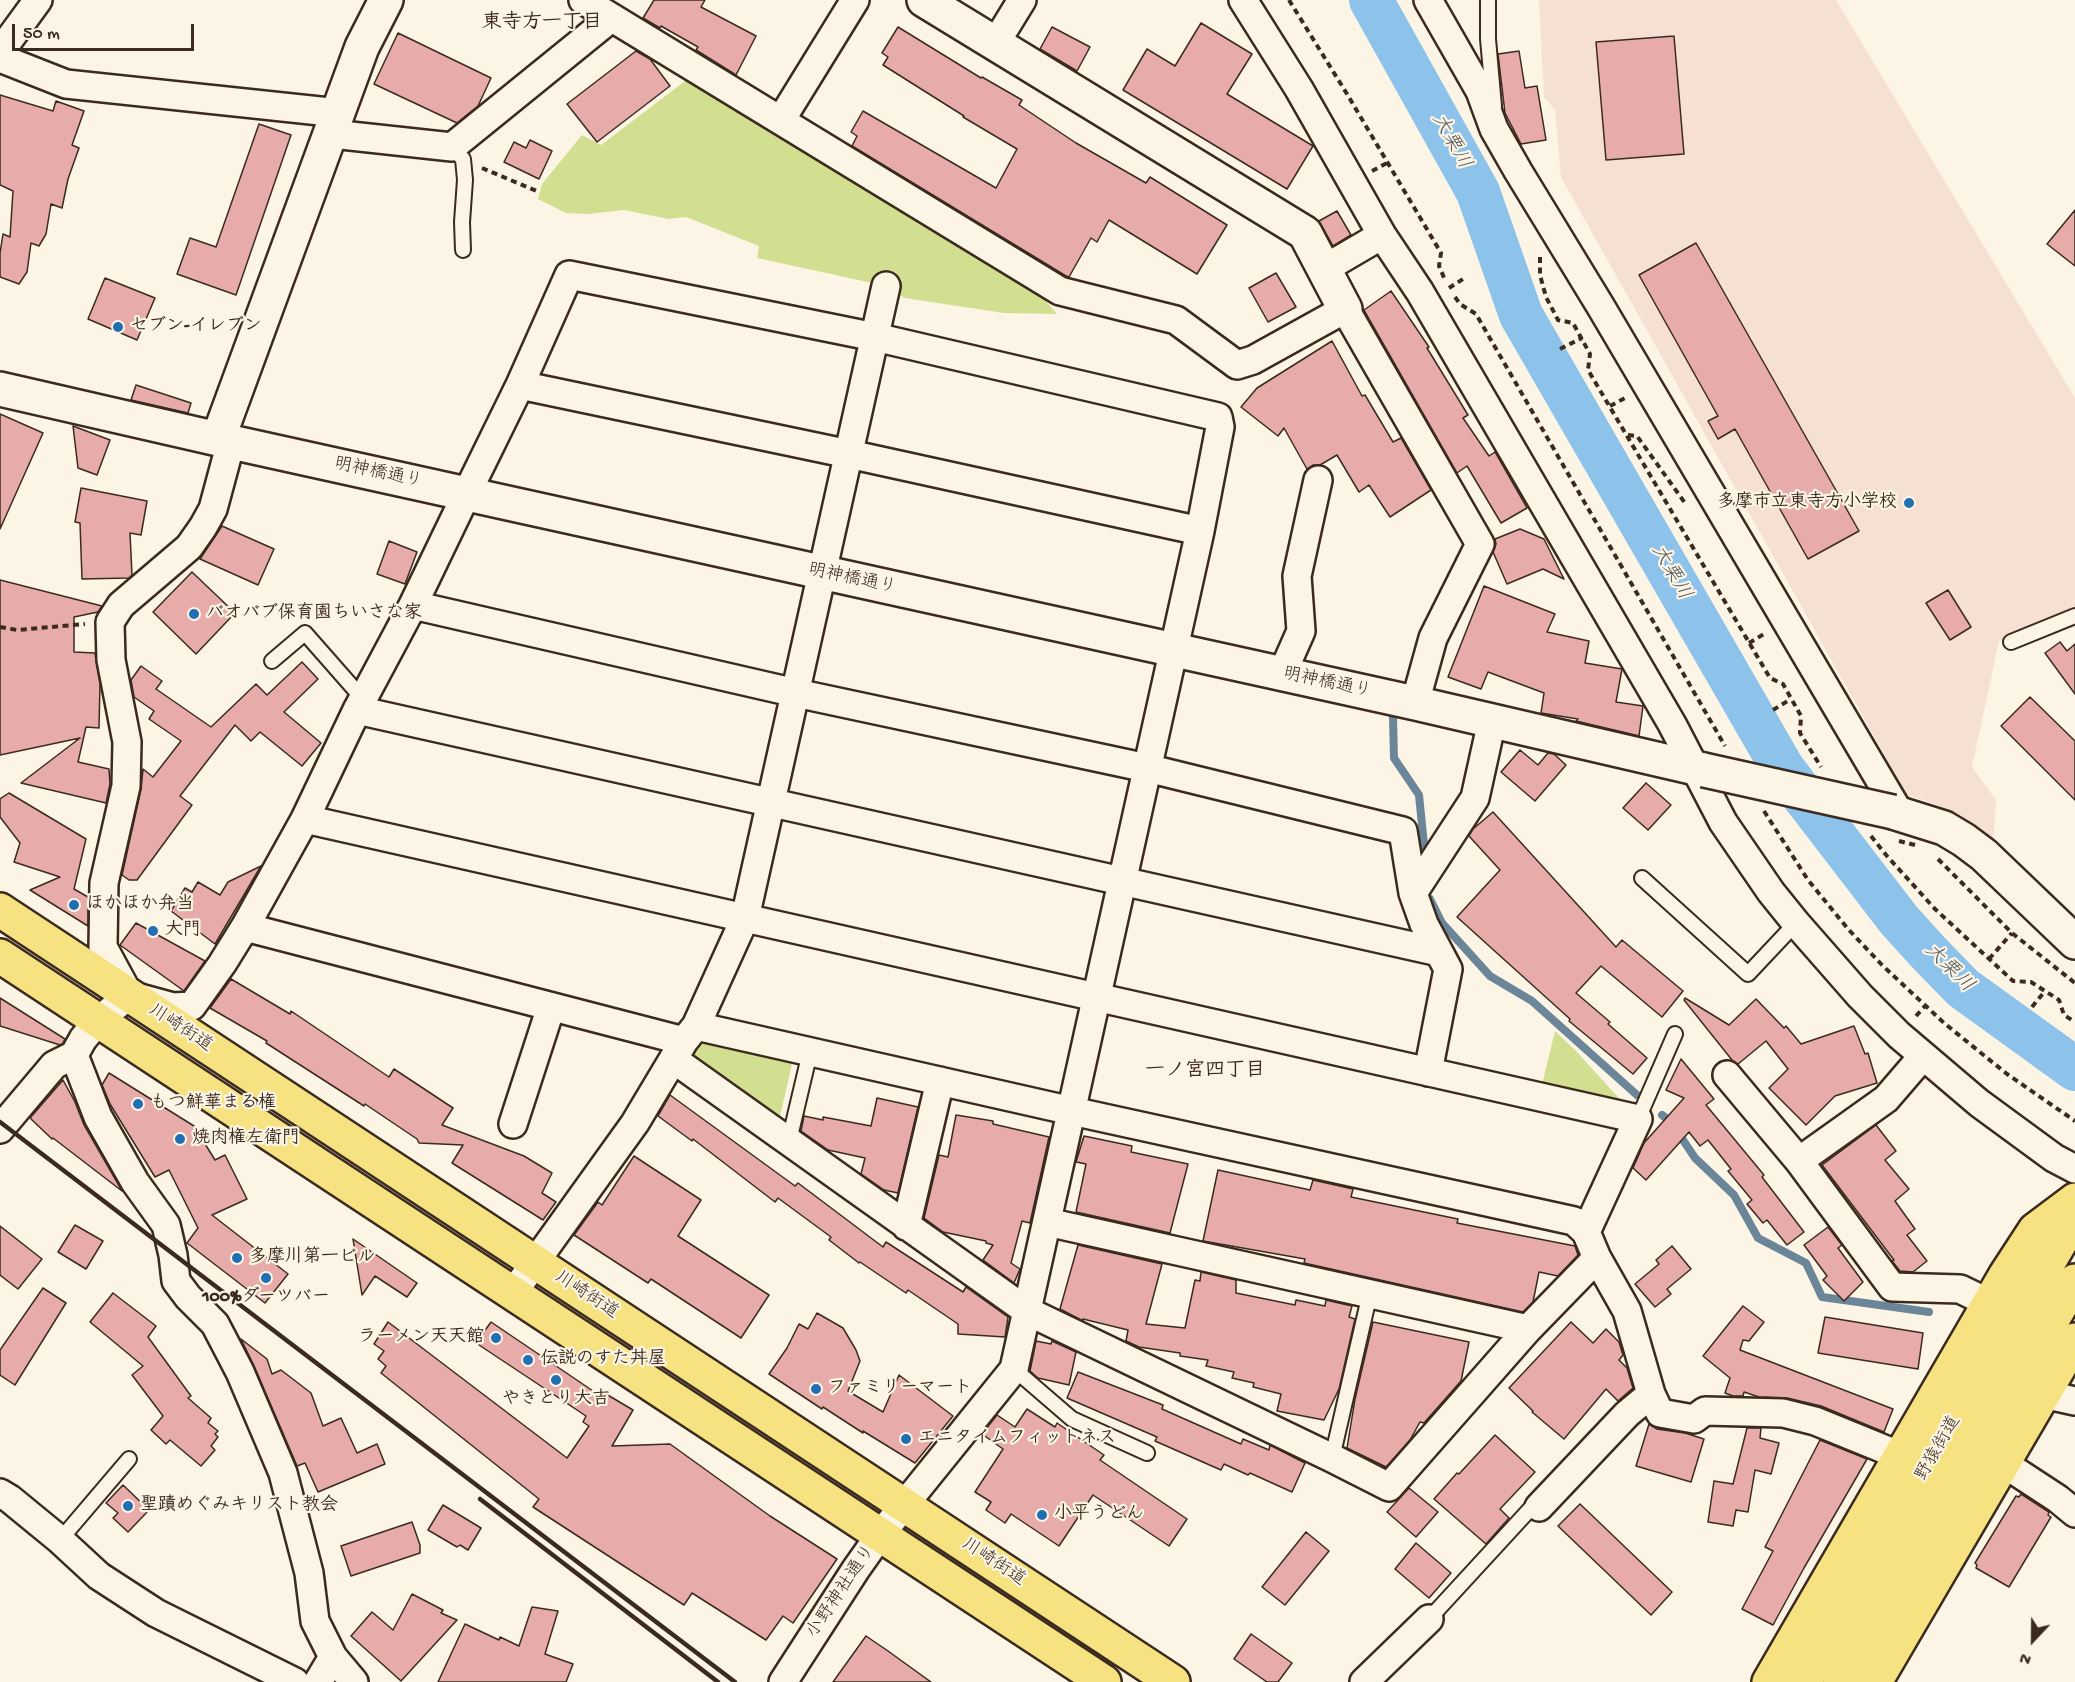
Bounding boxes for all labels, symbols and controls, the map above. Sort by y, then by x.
scale bar [15,12,196,50]
district label: 東寺方一丁目 [482,12,602,36]
text: 50 m [23,24,60,45]
water label: 大栗川 [1425,110,1475,174]
place label: セブン-イレブン [130,316,262,338]
marker: セブン-イレブン [111,320,125,334]
street label: 明神橋通り [332,454,424,494]
place label: 多摩市立東寺方小学校 [1717,492,1897,514]
marker: 多摩市立東寺方小学校 [1902,496,1916,510]
water label: 大栗川 [1645,541,1695,605]
street label: 明神橋通り [806,560,898,600]
place label: バオバブ保育園ちいさな家 [206,603,422,625]
marker: バオバブ保育園ちいさな家 [187,607,201,621]
street label: 明神橋通り [1281,664,1373,704]
place label: ほかほか弁当 [86,894,194,916]
marker: ほかほか弁当 [67,898,81,912]
place label: 大門 [165,920,201,942]
marker: 大門 [146,924,160,938]
water label: 大栗川 [1918,939,1978,999]
street label: 川崎街道 [144,1000,216,1058]
district label: 一ノ宮四丁目 [1145,1060,1265,1084]
place label: もつ鮮華まる権 [150,1093,276,1115]
marker: もつ鮮華まる権 [131,1097,145,1111]
place label: 焼肉権左衛門 [192,1128,300,1150]
marker: 焼肉権左衛門 [173,1132,187,1146]
place label: 多摩川第一ビル [249,1247,375,1269]
marker: 多摩川第一ビル [230,1251,244,1265]
street label: 川崎街道 [550,1267,622,1325]
marker: 100%ダーツバー [259,1271,273,1285]
place label: 100%ダーツバー [202,1287,330,1309]
place label: ラーメン天天館 [358,1327,484,1349]
marker: ラーメン天天館 [489,1331,503,1345]
place label: 伝説のすた丼屋 [540,1349,666,1371]
marker: 伝説のすた丼屋 [521,1353,535,1367]
marker: やきとり大吉 [549,1373,563,1387]
place label: ファミリーマート [828,1378,972,1400]
marker: ファミリーマート [809,1382,823,1396]
place label: やきとり大吉 [502,1389,610,1411]
street label: 野猿街道 [1912,1412,1966,1486]
place label: エニタイムフィットネス [918,1428,1116,1450]
marker: エニタイムフィットネス [899,1432,913,1446]
place label: 聖蹟めぐみキリスト教会 [140,1495,338,1517]
marker: 聖蹟めぐみキリスト教会 [121,1499,135,1513]
place label: 小平うどん [1054,1504,1144,1526]
marker: 小平うどん [1035,1508,1049,1522]
street label: 川崎街道 [957,1534,1029,1592]
street label: 小野神社通り [803,1541,881,1643]
north arrow [2003,1610,2063,1670]
text: N [2018,1646,2034,1668]

